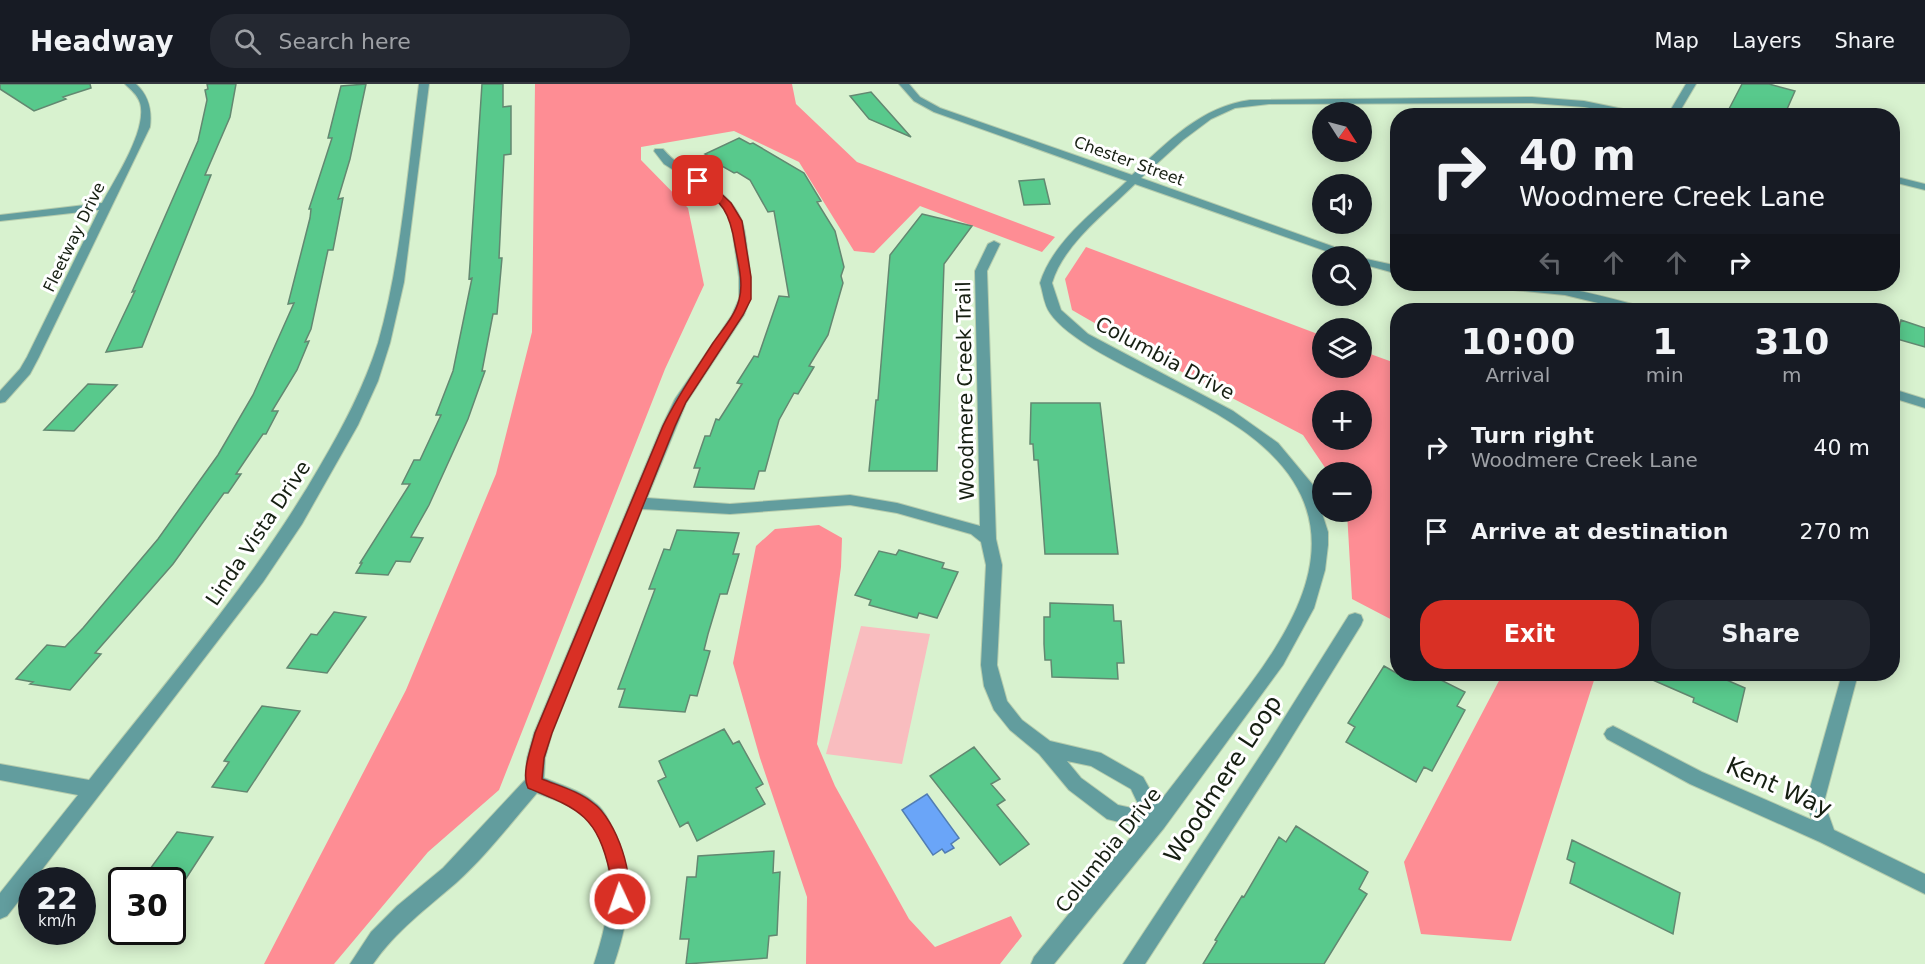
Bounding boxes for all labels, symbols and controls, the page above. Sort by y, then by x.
search box [210,14,630,68]
text: Headway [30,25,174,58]
icon: search [231,25,264,58]
text: Search here [279,29,411,54]
text: Map [1655,29,1699,53]
text: Layers [1732,29,1801,53]
text: Share [1834,29,1895,53]
north arrow [1312,102,1372,162]
map controls [1312,102,1372,522]
text: 40 m [1519,131,1636,180]
street label: Chester Street [1071,132,1187,190]
icon: right [1420,132,1498,210]
pin [672,155,723,206]
icon: arrive [681,164,714,197]
button: sound [1312,174,1372,234]
street label: Fleetway Drive [39,179,109,295]
text: Woodmere Creek Lane [1519,181,1825,212]
button: search [1312,246,1372,306]
icon: left [1534,246,1567,279]
icon: ahead [1597,246,1630,279]
icon: ahead [1660,246,1693,279]
icon: right [1723,246,1756,279]
street label: Woodmere Creek Trail [951,281,979,501]
street label: Columbia Drive [1091,311,1239,405]
button: layers [1312,318,1372,378]
text: 10:00 [1461,321,1575,362]
text: 1 [1652,321,1677,362]
text: 310 [1754,321,1829,362]
text: Arrival [1485,363,1550,387]
text: min [1646,363,1684,387]
text: m [1782,363,1802,387]
button: + [1312,390,1372,450]
text: Turn right [1471,423,1594,448]
icon: right [1420,431,1453,464]
text: 40 m [1814,435,1870,460]
text: Woodmere Creek Lane [1471,448,1698,472]
street label: Linda Vista Drive [201,456,315,610]
button: − [1312,462,1372,522]
icon: arrive [1420,515,1453,548]
text: Arrive at destination [1471,519,1728,544]
text: 270 m [1800,519,1870,544]
button: Exit [1420,600,1639,669]
button: Share [1651,600,1870,669]
street label: Woodmere Loop [1158,690,1288,868]
street label: Kent Way [1722,751,1836,823]
street label: Columbia Drive [1050,783,1166,917]
speed limit sign: 30 [108,867,186,945]
position arrow [588,867,652,931]
text: 22 [36,881,78,916]
text: km/h [38,912,76,930]

